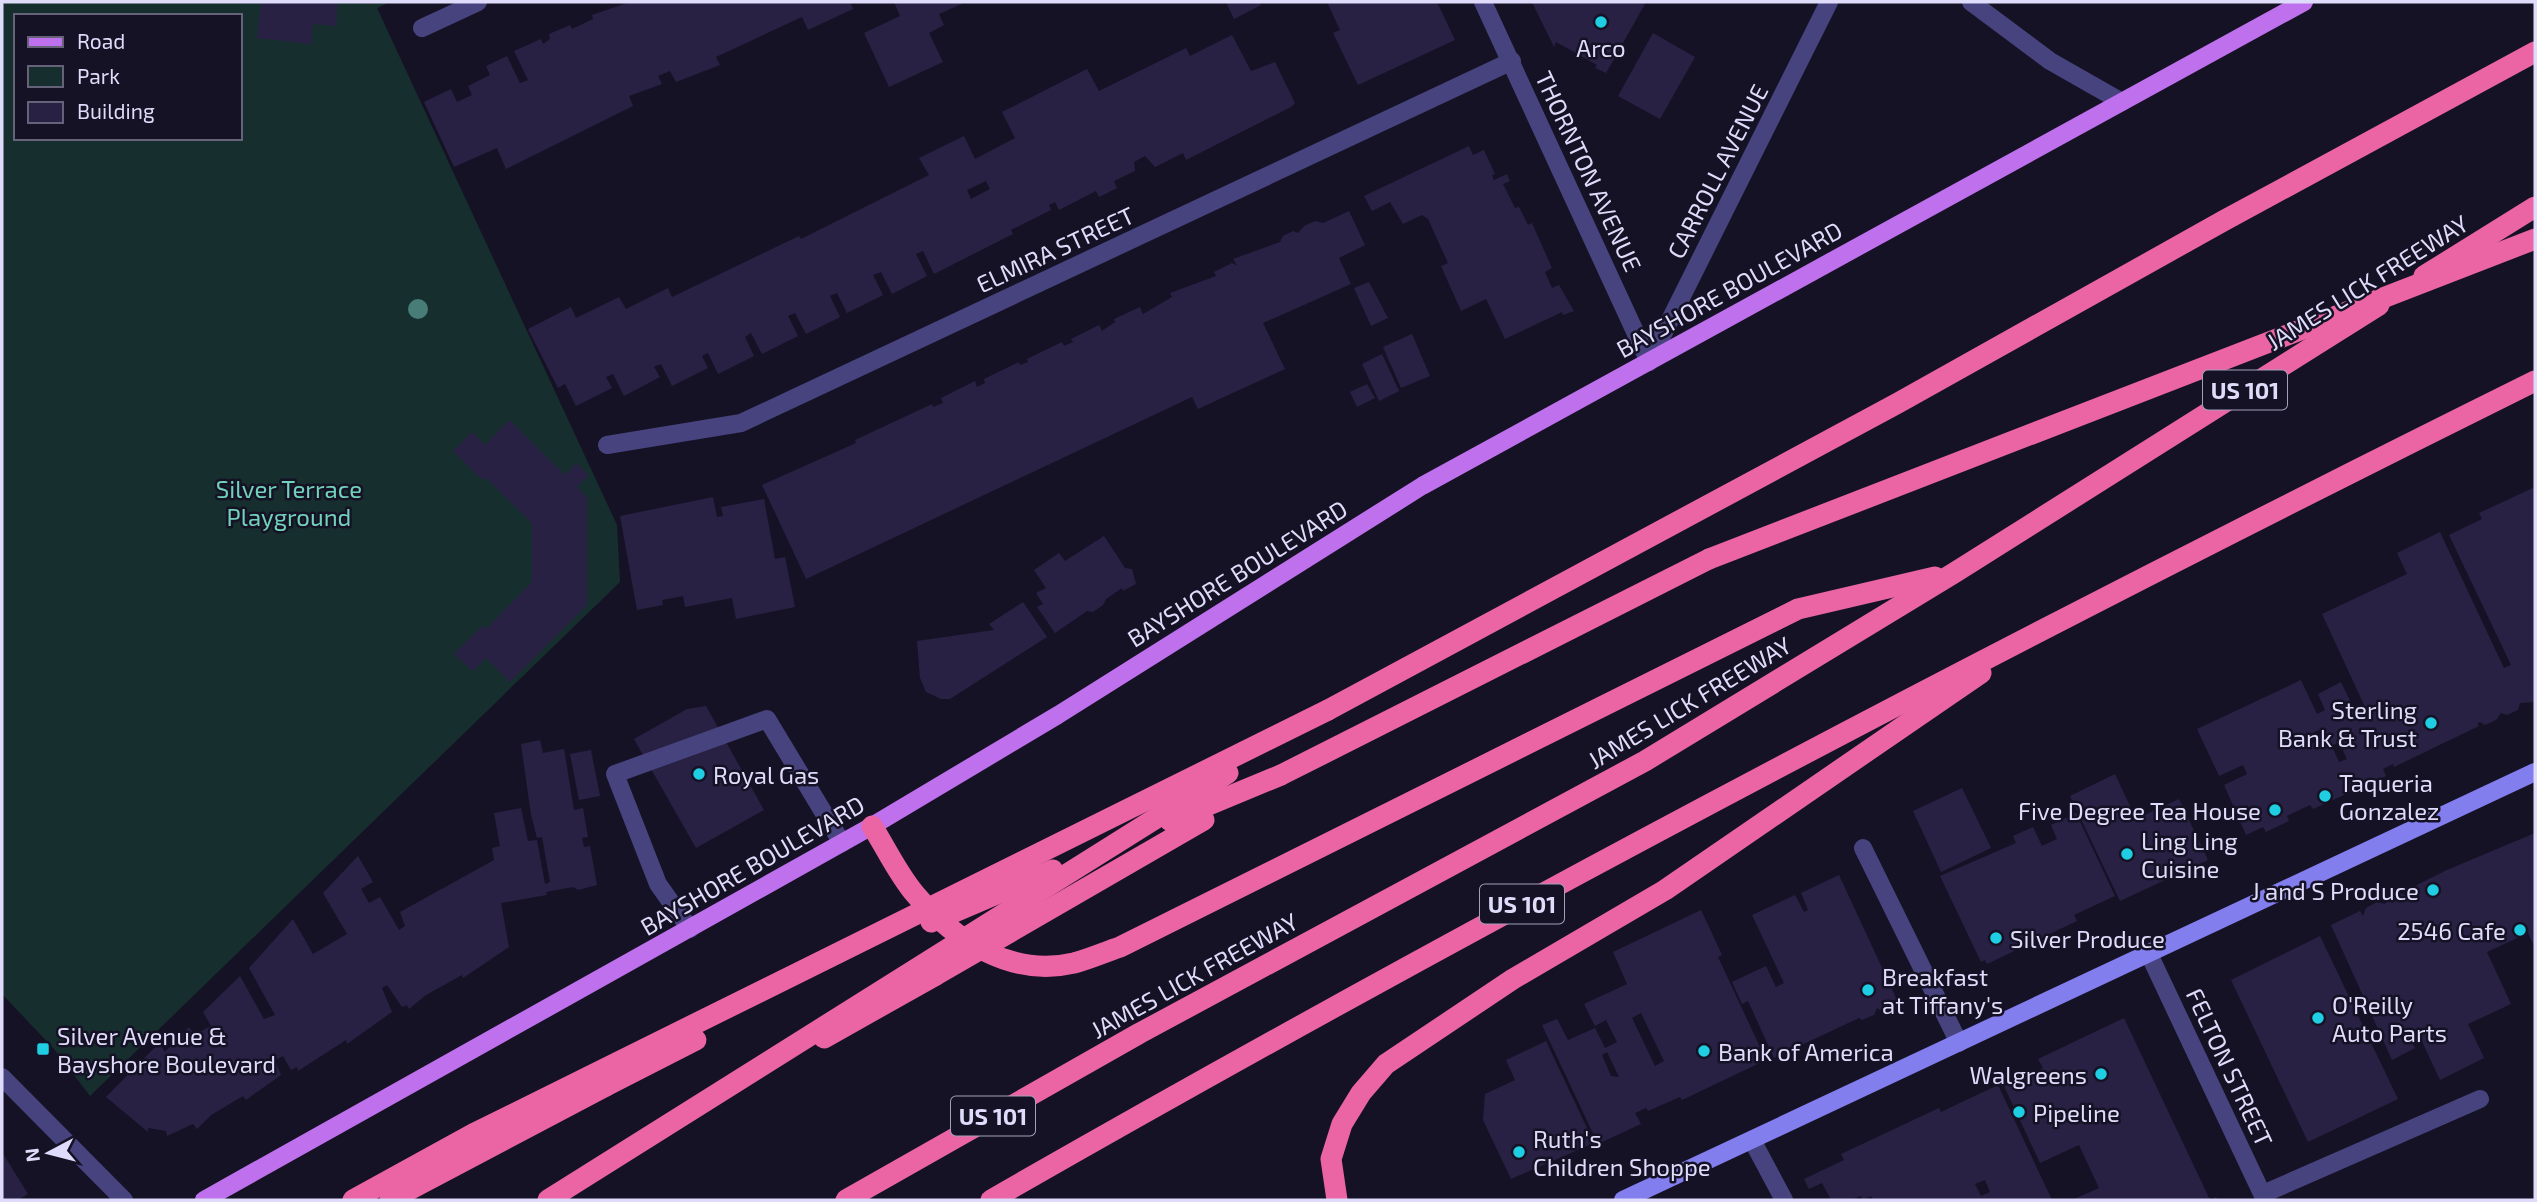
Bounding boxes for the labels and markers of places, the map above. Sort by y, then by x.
marker: Arco [1593,14,1609,30]
place label: Arco [1576,33,1626,62]
place label: Sterling Bank & Trust [2278,695,2417,752]
marker: Sterling Bank & Trust [2423,715,2439,731]
place label: Royal Gas [713,760,819,789]
marker: Royal Gas [691,766,707,782]
place label: Taqueria Gonzalez [2339,768,2439,825]
marker: Taqueria Gonzalez [2317,788,2333,804]
place label: Five Degree Tea House [2018,796,2261,825]
marker: Five Degree Tea House [2267,802,2283,818]
place label: Ling Ling Cuisine [2141,826,2238,883]
marker: Ling Ling Cuisine [2119,846,2135,862]
place label: J and S Produce [2251,876,2419,905]
marker: J and S Produce [2425,882,2441,898]
place label: 2546 Cafe [2397,916,2506,945]
marker: 2546 Cafe [2512,922,2528,938]
place label: Silver Produce [2010,924,2165,953]
marker: Silver Produce [1988,930,2004,946]
place label: Breakfast at Tiffany's [1882,962,2003,1019]
marker: Breakfast at Tiffany's [1860,982,1876,998]
place label: O'Reilly Auto Parts [2332,990,2447,1047]
marker: O'Reilly Auto Parts [2310,1010,2326,1026]
place label: Silver Avenue & Bayshore Boulevard [57,1021,276,1078]
place label: Bank of America [1718,1037,1894,1066]
marker: Silver Avenue & Bayshore Boulevard [35,1041,51,1057]
marker: Bank of America [1696,1043,1712,1059]
place label: Walgreens [1970,1060,2087,1089]
marker: Walgreens [2093,1066,2109,1082]
place label: Pipeline [2033,1098,2120,1127]
marker: Pipeline [2011,1104,2027,1120]
place label: Ruth's Children Shoppe [1533,1124,1711,1181]
marker: Ruth's Children Shoppe [1511,1144,1527,1160]

